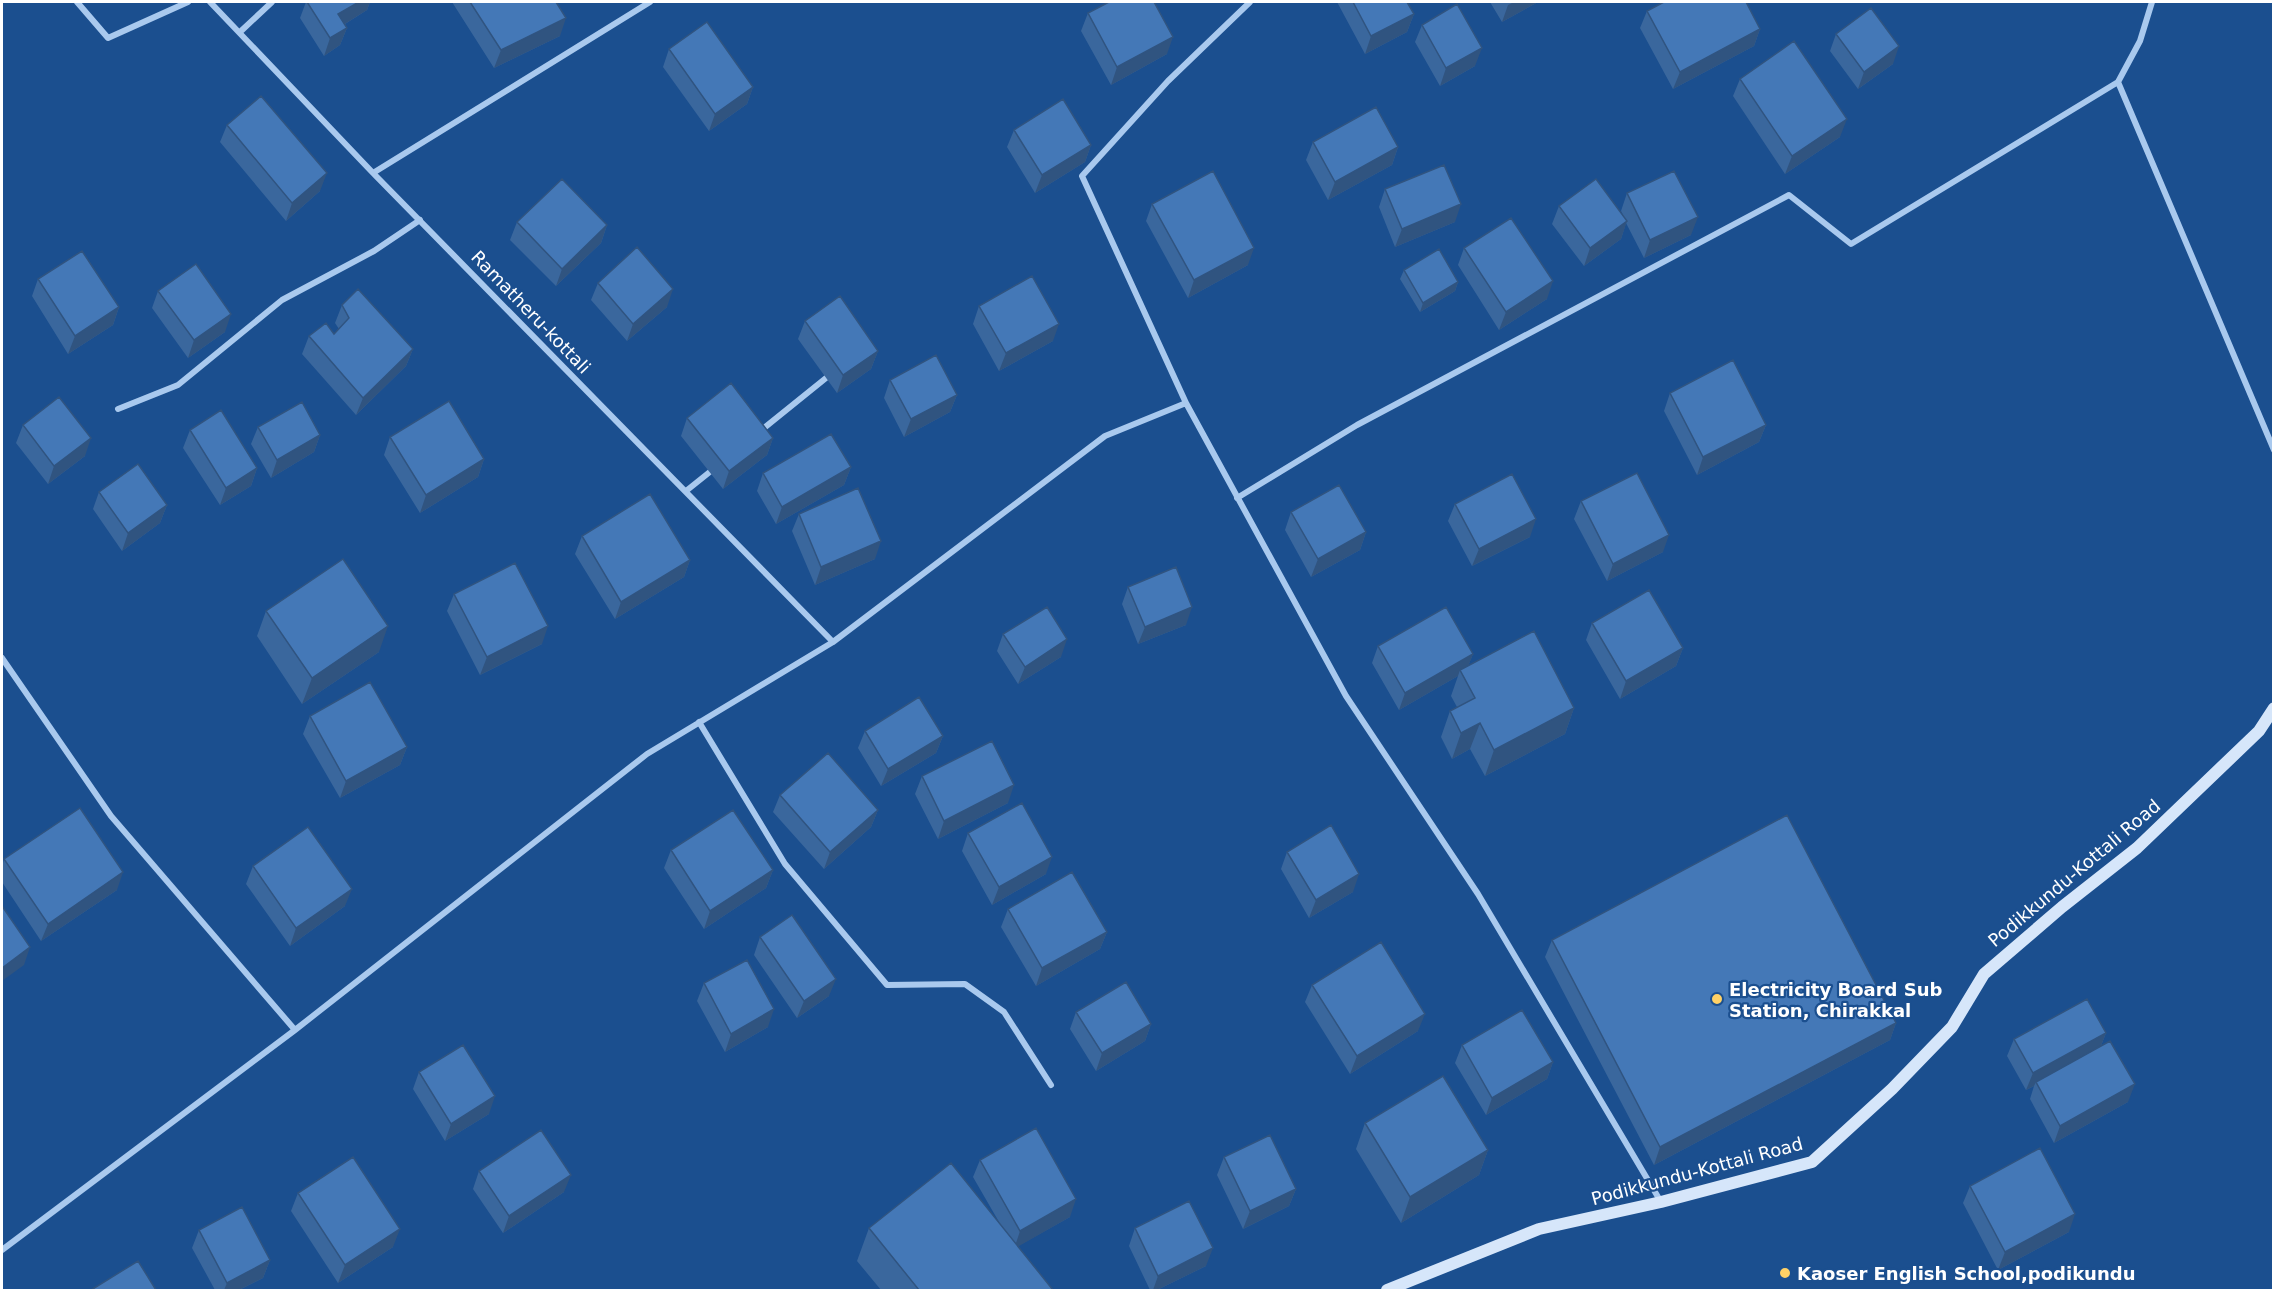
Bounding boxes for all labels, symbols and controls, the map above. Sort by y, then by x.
street label: Ramatheru-kottali [467,246,595,378]
street label: Podikkundu-Kottali Road [1984,795,2164,951]
place label: Electricity Board Sub Station, Chirakkal [1729,979,1942,1021]
marker: Electricity Board Sub Station, Chirakkal [1710,992,1724,1006]
street label: Podikkundu-Kottali Road [1589,1133,1805,1209]
place label: Kaoser English School,podikundu [1797,1263,2135,1284]
marker: Kaoser English School,podikundu [1778,1266,1792,1280]

